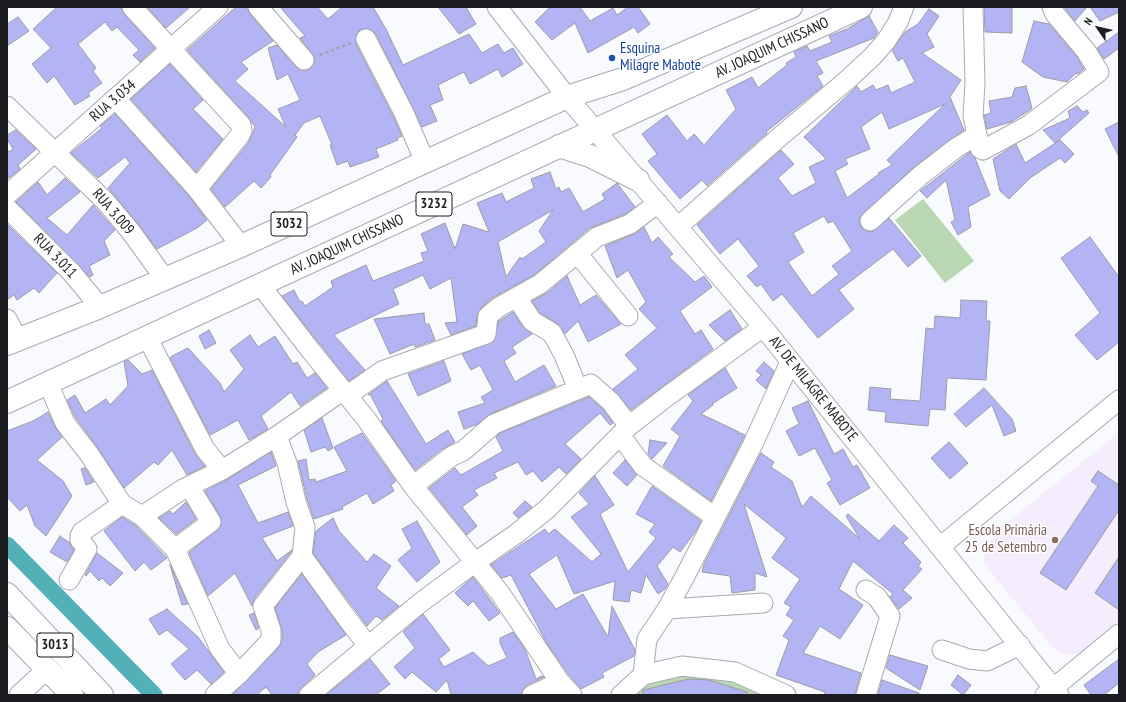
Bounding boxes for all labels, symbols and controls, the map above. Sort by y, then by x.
north arrow [1078,8,1118,48]
street label: AV. JOAQUIM CHISSANO [712,14,832,82]
text: N [1081,15,1096,28]
place label: Esquina Milagre Mabote [620,40,701,75]
marker: Esquina Milagre Mabote [607,53,617,63]
street label: RUA 3.034 [86,76,140,126]
street label: RUA 3.009 [88,185,138,239]
road number: 3232 [416,192,452,216]
street label: AV. JOAQUIM CHISSANO [287,211,407,279]
road number: 3032 [271,212,307,236]
street label: RUA 3.011 [29,230,81,282]
street label: AV. DE MILAGRE MABOTE [765,333,861,445]
place label: Escola Primária 25 de Setembro [965,522,1047,557]
marker: Escola Primária 25 de Setembro [1050,535,1060,545]
road number: 3013 [37,633,73,657]

